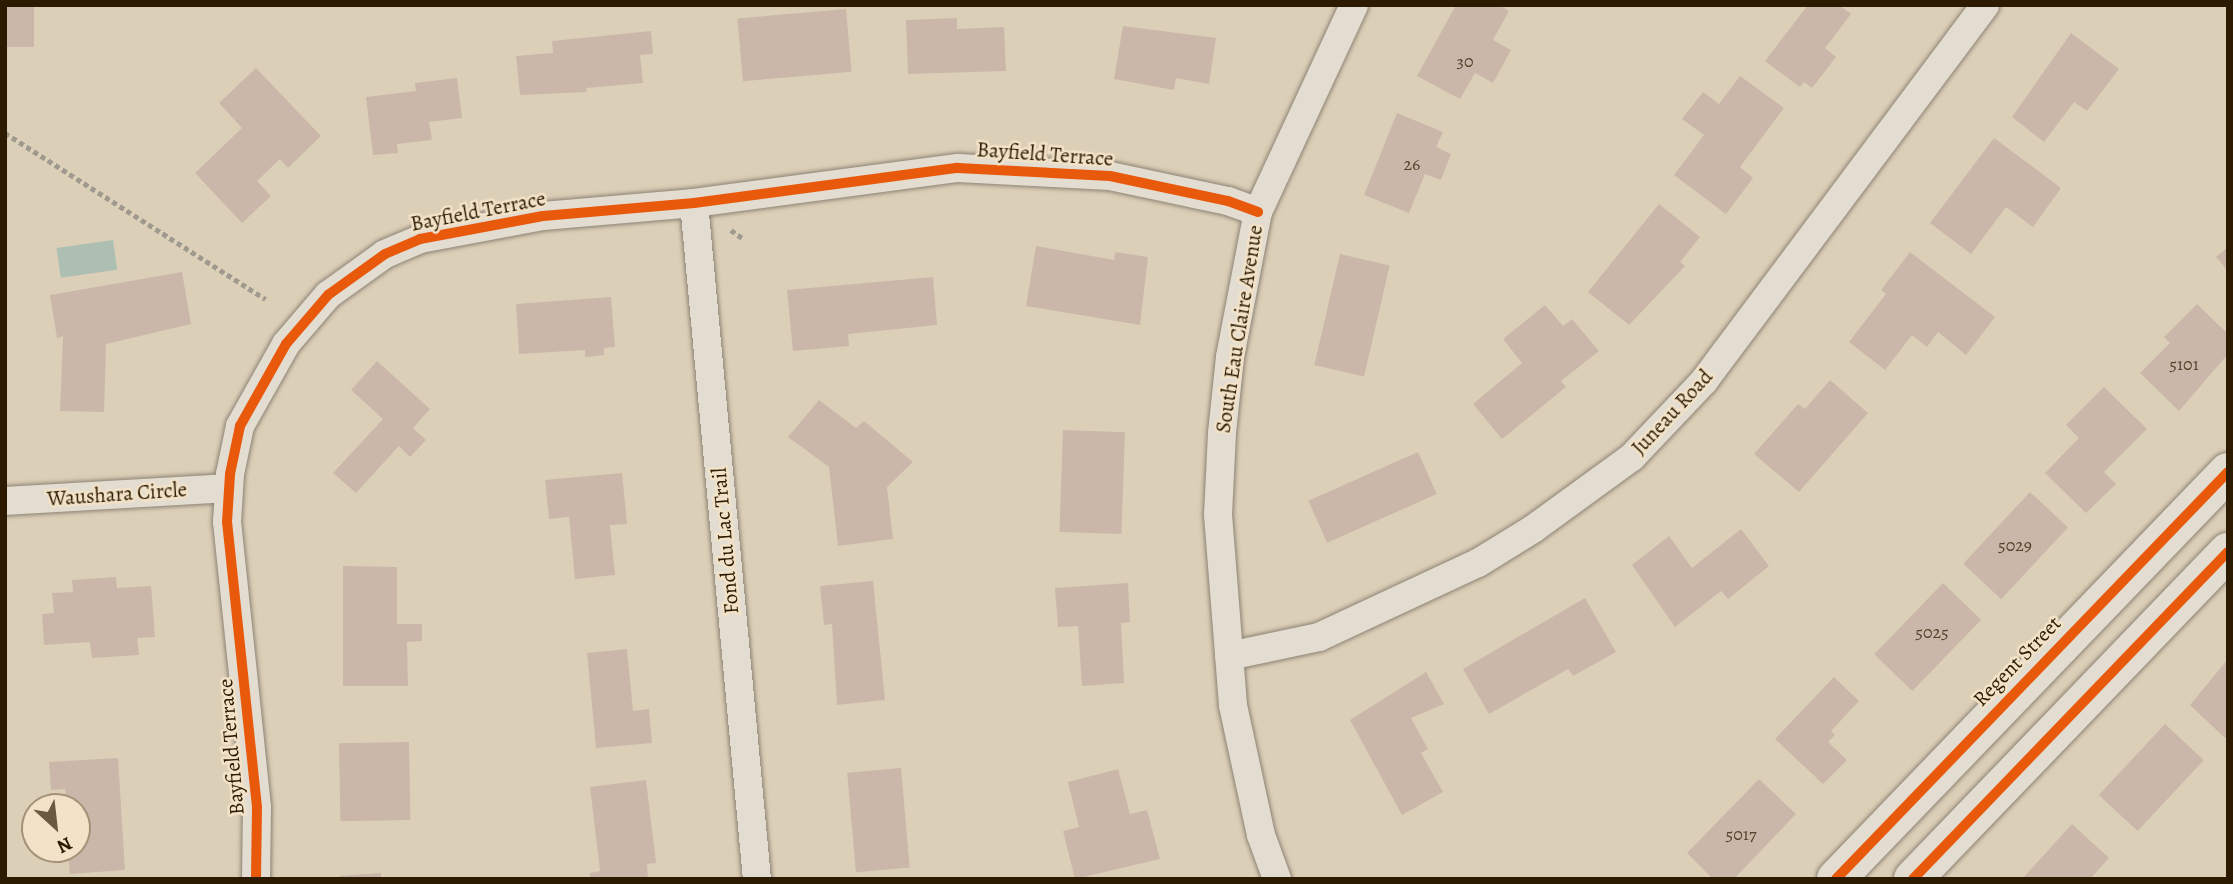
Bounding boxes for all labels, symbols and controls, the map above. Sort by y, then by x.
house number: 30 [1456,50,1474,72]
street label: Bayfield Terrace [976,137,1114,171]
house number: 26 [1404,153,1420,175]
street label: Bayfield Terrace [408,186,548,236]
street label: South Eau Claire Avenue [1210,223,1268,435]
house number: 5101 [2169,353,2199,375]
street label: Juneau Road [1626,364,1718,460]
street label: Fond du Lac Trail [706,467,744,615]
street label: Waushara Circle [46,477,188,511]
house number: 5029 [1998,534,2032,556]
street label: Regent Street [1968,611,2066,711]
house number: 5025 [1915,621,1949,643]
street label: Bayfield Terrace [212,678,250,816]
north arrow [21,793,91,863]
house number: 5017 [1725,823,1757,845]
text: N [53,830,77,860]

